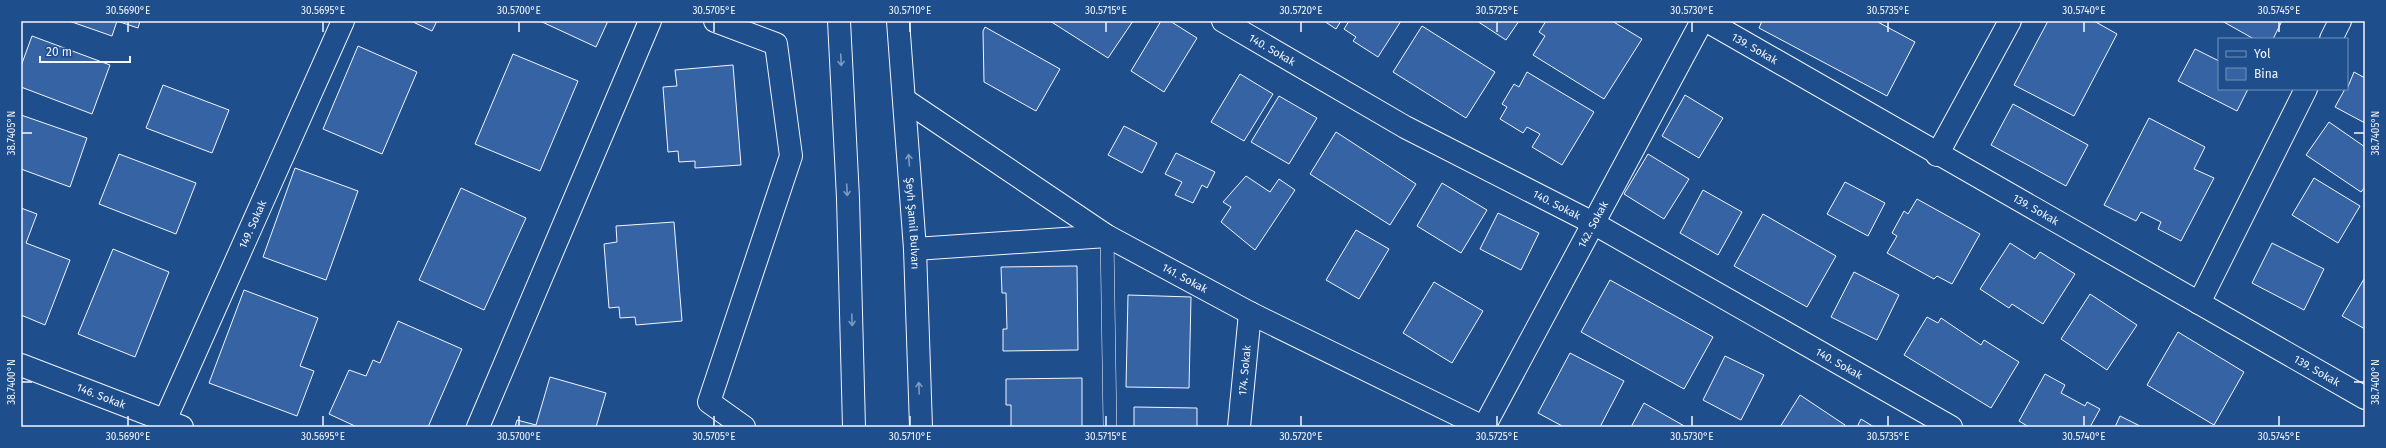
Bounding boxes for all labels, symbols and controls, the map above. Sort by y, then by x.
text: 30.5690°E [106,5,150,17]
text: 30.5695°E [301,5,345,17]
text: 30.5700°E [497,5,541,17]
text: 30.5705°E [692,5,736,17]
text: 30.5710°E [889,5,931,17]
text: 30.5715°E [1085,5,1127,17]
text: 30.5720°E [1279,5,1323,17]
text: 30.5725°E [1476,5,1518,17]
text: 30.5730°E [1670,5,1714,17]
text: 30.5735°E [1867,5,1909,17]
text: 30.5740°E [2062,5,2106,17]
text: 30.5745°E [2258,5,2300,17]
street label: 139. Sokak [1729,30,1780,67]
street label: 140. Sokak [1247,31,1298,69]
scale bar [40,38,130,64]
legend [2218,38,2348,90]
text: 20 m [46,45,72,59]
text: Yol [2254,47,2271,61]
one-way arrow [837,53,845,66]
text: Bina [2254,67,2278,81]
text: 38.7405°N [6,111,18,155]
text: 38.7405°N [2370,111,2382,155]
one-way arrow [905,154,912,167]
street label: Şeyh Şamil Bulvarı [903,177,922,270]
one-way arrow [844,183,851,196]
street label: 140. Sokak [1531,187,1583,222]
street label: 139. Sokak [2010,191,2062,228]
street label: 149. Sokak [236,198,269,250]
street label: 142. Sokak [1575,199,1611,250]
street label: 141. Sokak [1160,260,1210,296]
one-way arrow [848,313,856,326]
street label: 174. Sokak [1236,344,1253,396]
street label: 140. Sokak [1813,345,1865,382]
street label: 139. Sokak [2292,352,2343,389]
text: 38.7400°N [6,359,18,405]
text: 38.7400°N [2370,359,2382,405]
street label: 146. Sokak [75,381,128,411]
one-way arrow [916,382,923,395]
text: 30.5690°E [106,431,150,443]
text: 30.5695°E [301,431,345,443]
text: 30.5700°E [497,431,541,443]
text: 30.5705°E [692,431,736,443]
text: 30.5710°E [889,431,931,443]
text: 30.5715°E [1085,431,1127,443]
text: 30.5720°E [1279,431,1323,443]
text: 30.5725°E [1476,431,1518,443]
text: 30.5730°E [1670,431,1714,443]
text: 30.5735°E [1867,431,1909,443]
text: 30.5740°E [2062,431,2106,443]
text: 30.5745°E [2258,431,2300,443]

